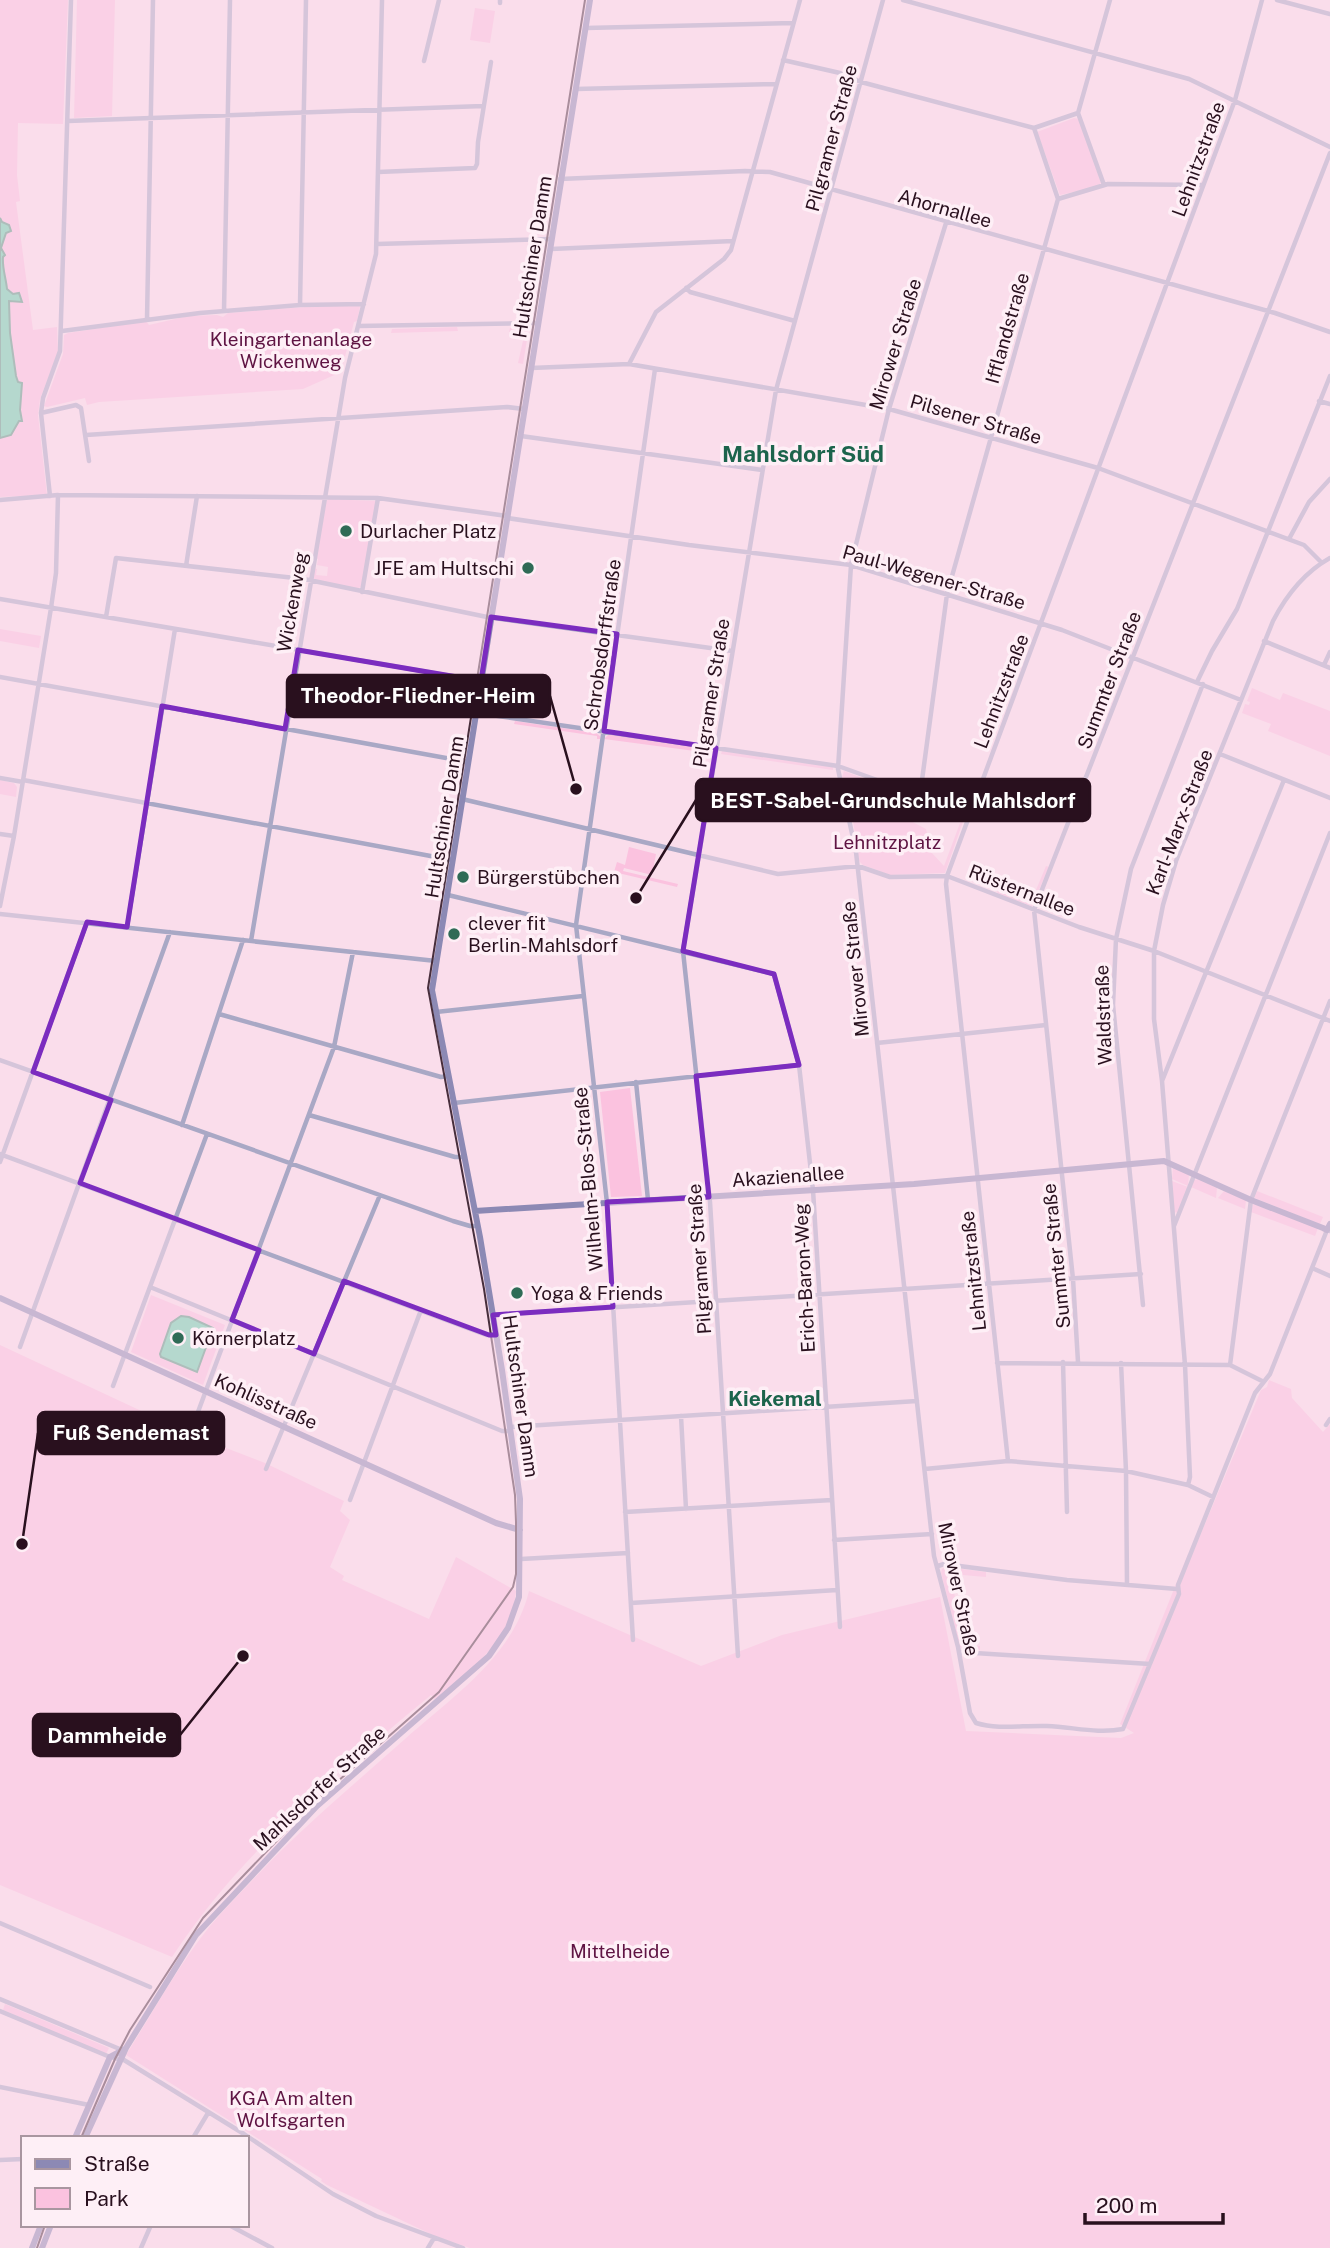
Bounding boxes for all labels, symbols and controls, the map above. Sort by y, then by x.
street label: Pilgramer Straße [801,62,861,214]
street label: Lehnitzstraße [1167,98,1229,220]
street label: Hultschiner Damm [508,174,556,340]
street label: Ahornallee [896,184,994,232]
street label: Ifflandstraße [981,270,1033,386]
street label: Mirower Straße [865,276,925,412]
park label: Kleingartenanlage Wickenweg [210,328,372,372]
street label: Pilsener Straße [908,390,1044,448]
district label: Mahlsdorf Süd [722,440,884,467]
place label: Durlacher Platz [360,520,496,542]
marker: Durlacher Platz [338,523,354,539]
street label: Paul-Wegener-Straße [840,540,1028,614]
street label: Wickenweg [272,550,312,654]
place label: JFE am Hultschi [374,557,514,579]
street label: Schrobsdorffstraße [579,558,625,732]
marker: JFE am Hultschi [520,560,536,576]
street label: Summter Straße [1073,608,1145,752]
street label: Pilgramer Straße [688,617,734,769]
street label: Lehnitzstraße [969,631,1033,751]
callout: Theodor-Fliedner-Heim [287,675,550,717]
text: Theodor-Fliedner-Heim [301,683,535,708]
street label: Hultschiner Damm [420,734,468,900]
street label: Karl-Marx-Straße [1141,746,1217,898]
callout: BEST-Sabel-Grundschule Mahlsdorf [696,779,1090,821]
text: BEST-Sabel-Grundschule Mahlsdorf [710,788,1076,813]
park label: Lehnitzplatz [833,831,941,853]
street label: Rüsternallee [966,860,1078,920]
place label: Bürgerstübchen [477,866,620,888]
marker: Bürgerstübchen [455,869,471,885]
street label: Mirower Straße [837,900,873,1038]
place label: clever fit Berlin-Mahlsdorf [468,912,618,956]
marker: clever fit Berlin-Mahlsdorf [446,926,462,942]
street label: Waldstraße [1090,964,1116,1066]
street label: Wilhelm-Blos-Straße [569,1086,607,1272]
street label: Akazienallee [731,1161,845,1191]
street label: Summter Straße [1037,1182,1075,1330]
street label: Pilgramer Straße [683,1183,715,1335]
street label: Erich-Baron-Weg [789,1203,819,1353]
street label: Lehnitzstraße [956,1210,990,1332]
place label: Yoga & Friends [531,1282,663,1304]
marker: Yoga & Friends [509,1285,525,1301]
street label: Hultschiner Damm [499,1313,543,1479]
place label: Körnerplatz [192,1327,295,1349]
marker: Körnerplatz [170,1330,186,1346]
street label: Kohlisstraße [211,1368,321,1434]
district label: Kiekemal [728,1386,822,1411]
callout: Fuß Sendemast [38,1412,224,1454]
text: Fuß Sendemast [52,1420,210,1445]
street label: Mirower Straße [934,1520,984,1658]
callout: Dammheide [33,1714,180,1756]
street label: Mahlsdorfer Straße [248,1721,390,1855]
text: Dammheide [47,1723,167,1748]
park label: Mittelheide [570,1940,670,1962]
park label: KGA Am alten Wolfsgarten [229,2087,353,2131]
legend [21,2136,248,2227]
text: Straße [84,2151,150,2176]
scale bar [1085,2182,1223,2226]
text: Park [84,2186,129,2211]
text: 200 m [1096,2193,1157,2218]

